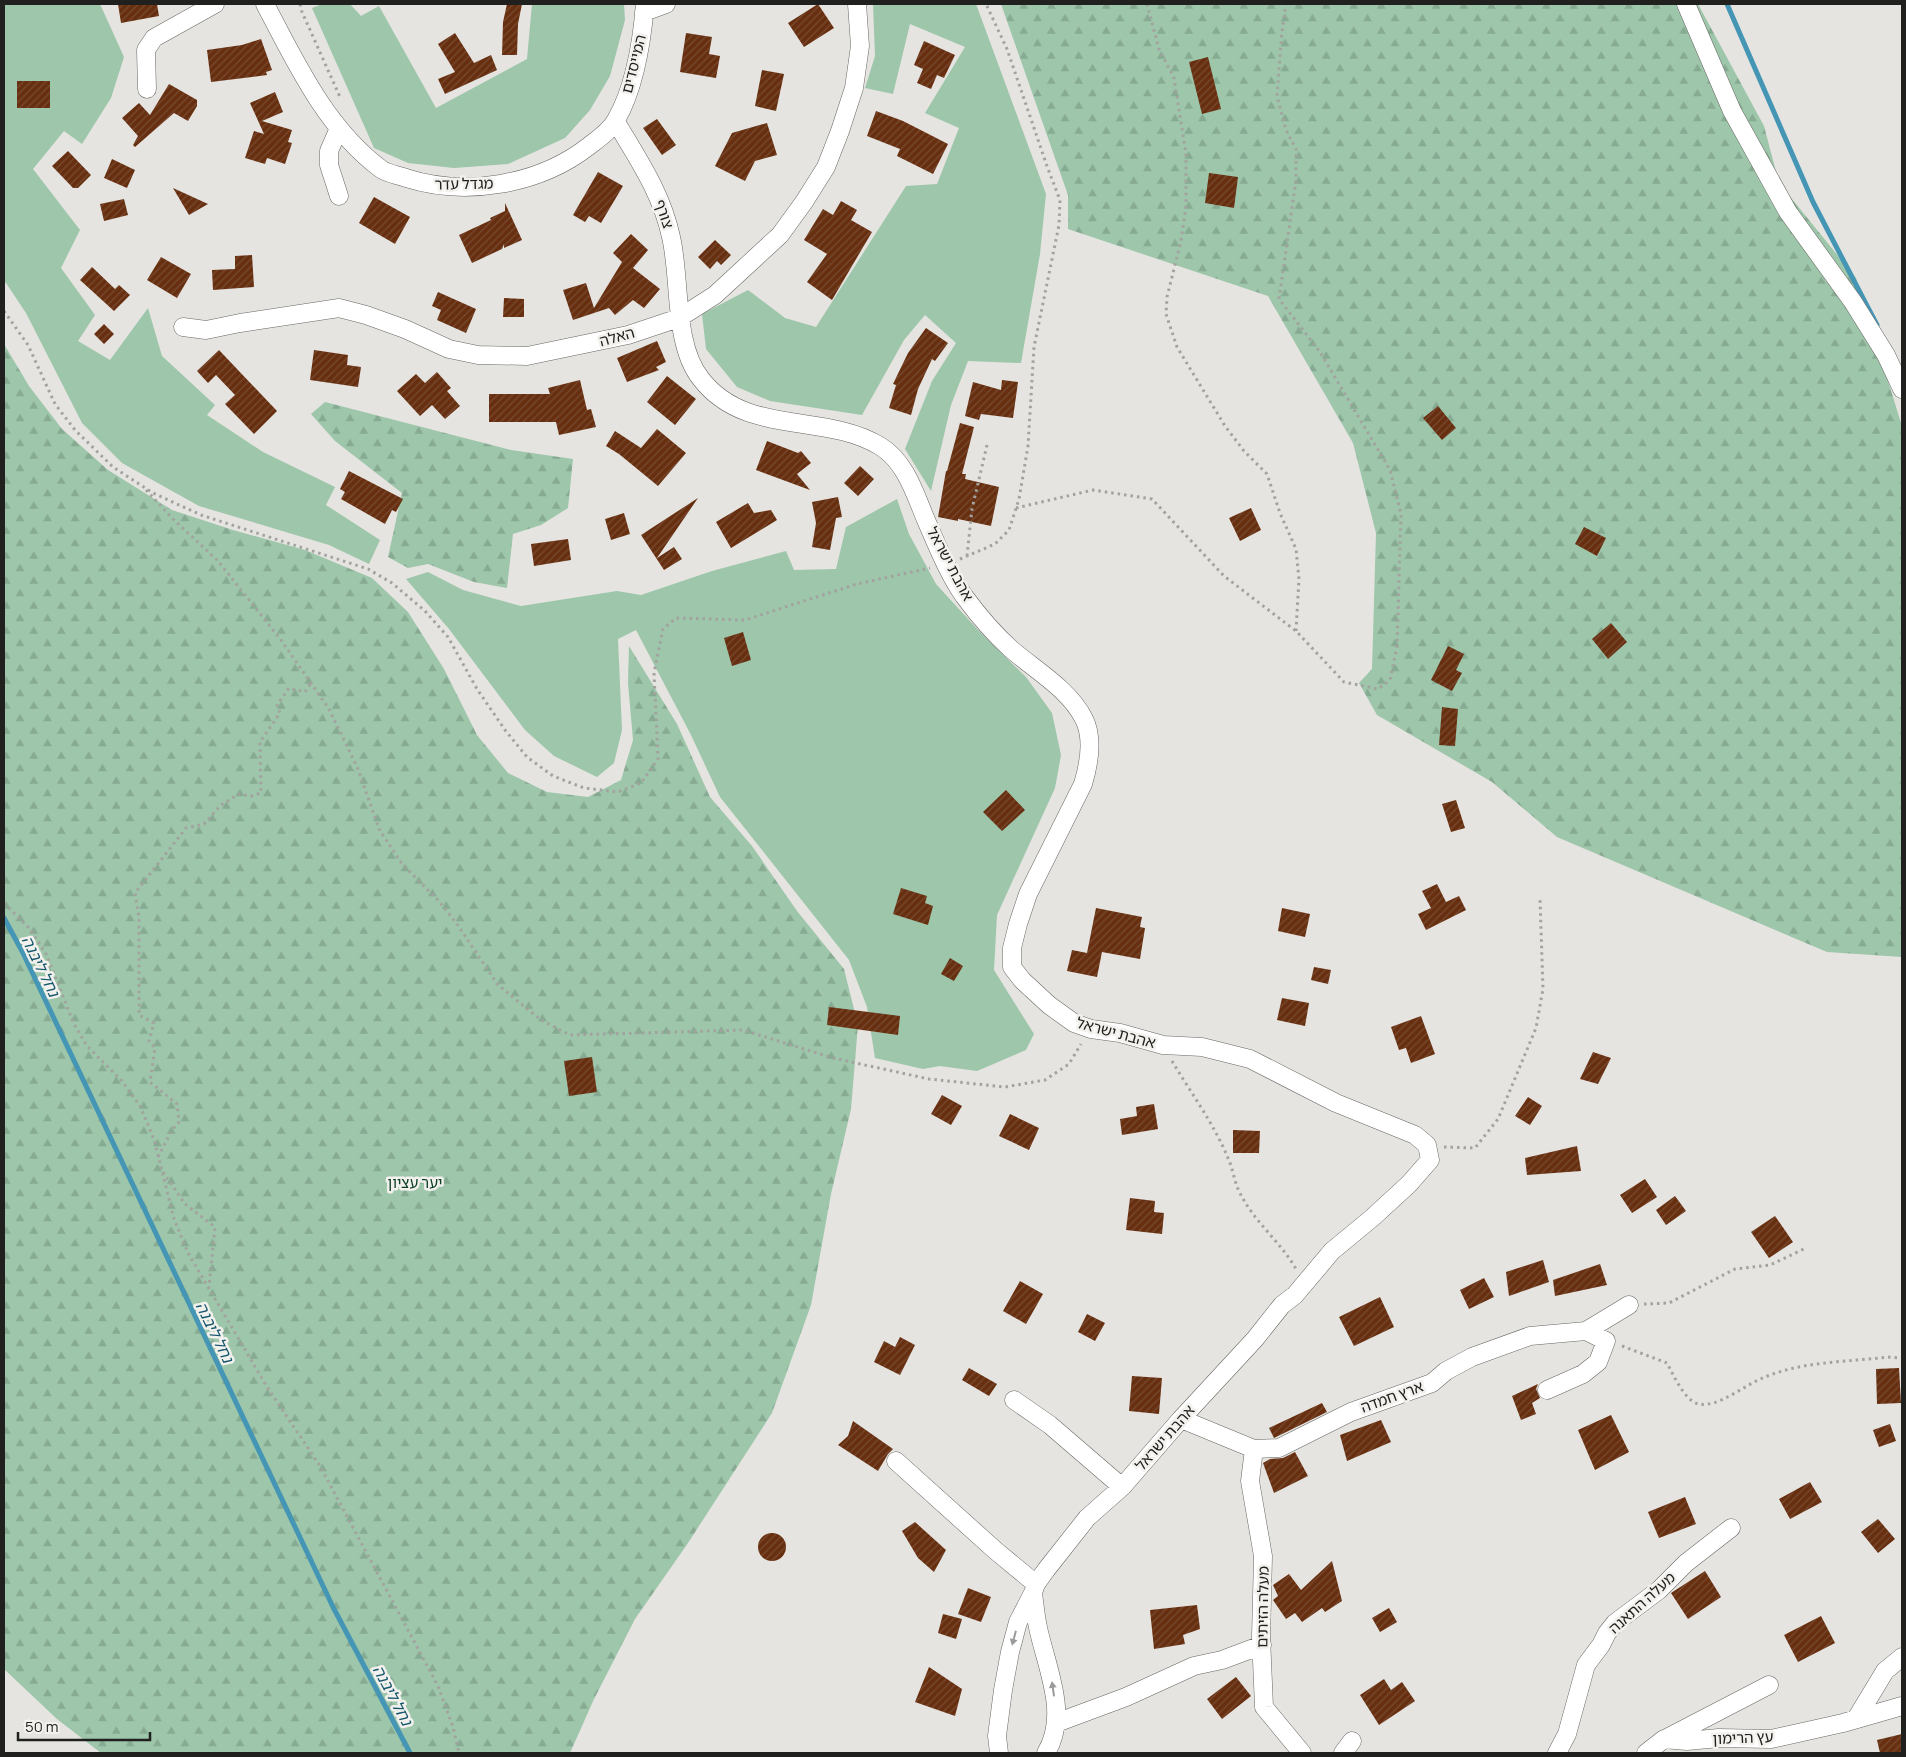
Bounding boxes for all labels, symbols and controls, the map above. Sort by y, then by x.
street label: המייסדים [616,32,651,96]
street label: מגדל עדר [434,172,494,195]
street label: צורף [650,197,679,231]
street label: האלה [597,322,637,351]
street label: אהבת ישראל [922,523,979,604]
water label: נחל ליבנה [17,932,66,1001]
street label: אהבת ישראל [1074,1012,1158,1053]
park label: יער עציון [388,1172,442,1193]
water label: נחל ליבנה [191,1298,240,1367]
street label: ארץ חמדה [1358,1375,1426,1418]
street label: אהבת ישראל [1130,1400,1199,1475]
street label: מעלה הזיתים [1251,1566,1274,1648]
street label: מעלה התאנה [1604,1567,1680,1638]
one-way arrow [1010,1630,1018,1646]
water label: נחל ליבנה [368,1661,419,1730]
one-way arrow [1049,1681,1057,1697]
scale bar [18,1710,150,1742]
text: 50 m [25,1716,59,1737]
street label: עץ הרימון [1712,1726,1774,1749]

